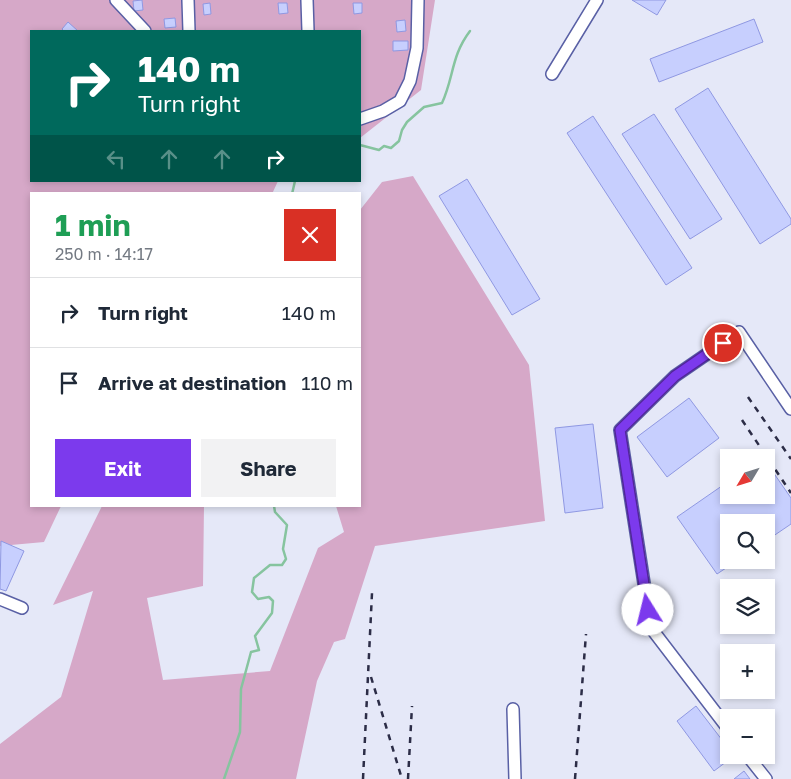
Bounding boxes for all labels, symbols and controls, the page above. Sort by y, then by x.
text: 140 m [138,48,240,90]
icon: right [55,50,120,115]
text: Turn right [138,90,241,117]
icon: left [102,145,130,173]
icon: ahead [155,145,183,173]
icon: ahead [208,145,236,173]
icon: right [261,145,289,173]
text: 1 min [55,207,131,243]
button: close [284,209,336,261]
text: 250 m · 14:17 [55,244,153,264]
icon: right [55,299,83,327]
text: Turn right [98,301,188,324]
text: 140 m [282,301,336,324]
pin [702,322,744,364]
icon: arrive [709,329,737,357]
icon: arrive [55,369,83,397]
text: Arrive at destination [98,371,286,394]
text: 110 m [301,371,353,394]
button: Exit [55,439,191,497]
button: Share [201,439,336,497]
north arrow [720,449,775,504]
map controls [720,449,775,764]
button: search [720,514,775,569]
button: layers [720,579,775,634]
position arrow [621,583,673,635]
button: + [720,644,775,699]
button: − [720,709,775,764]

